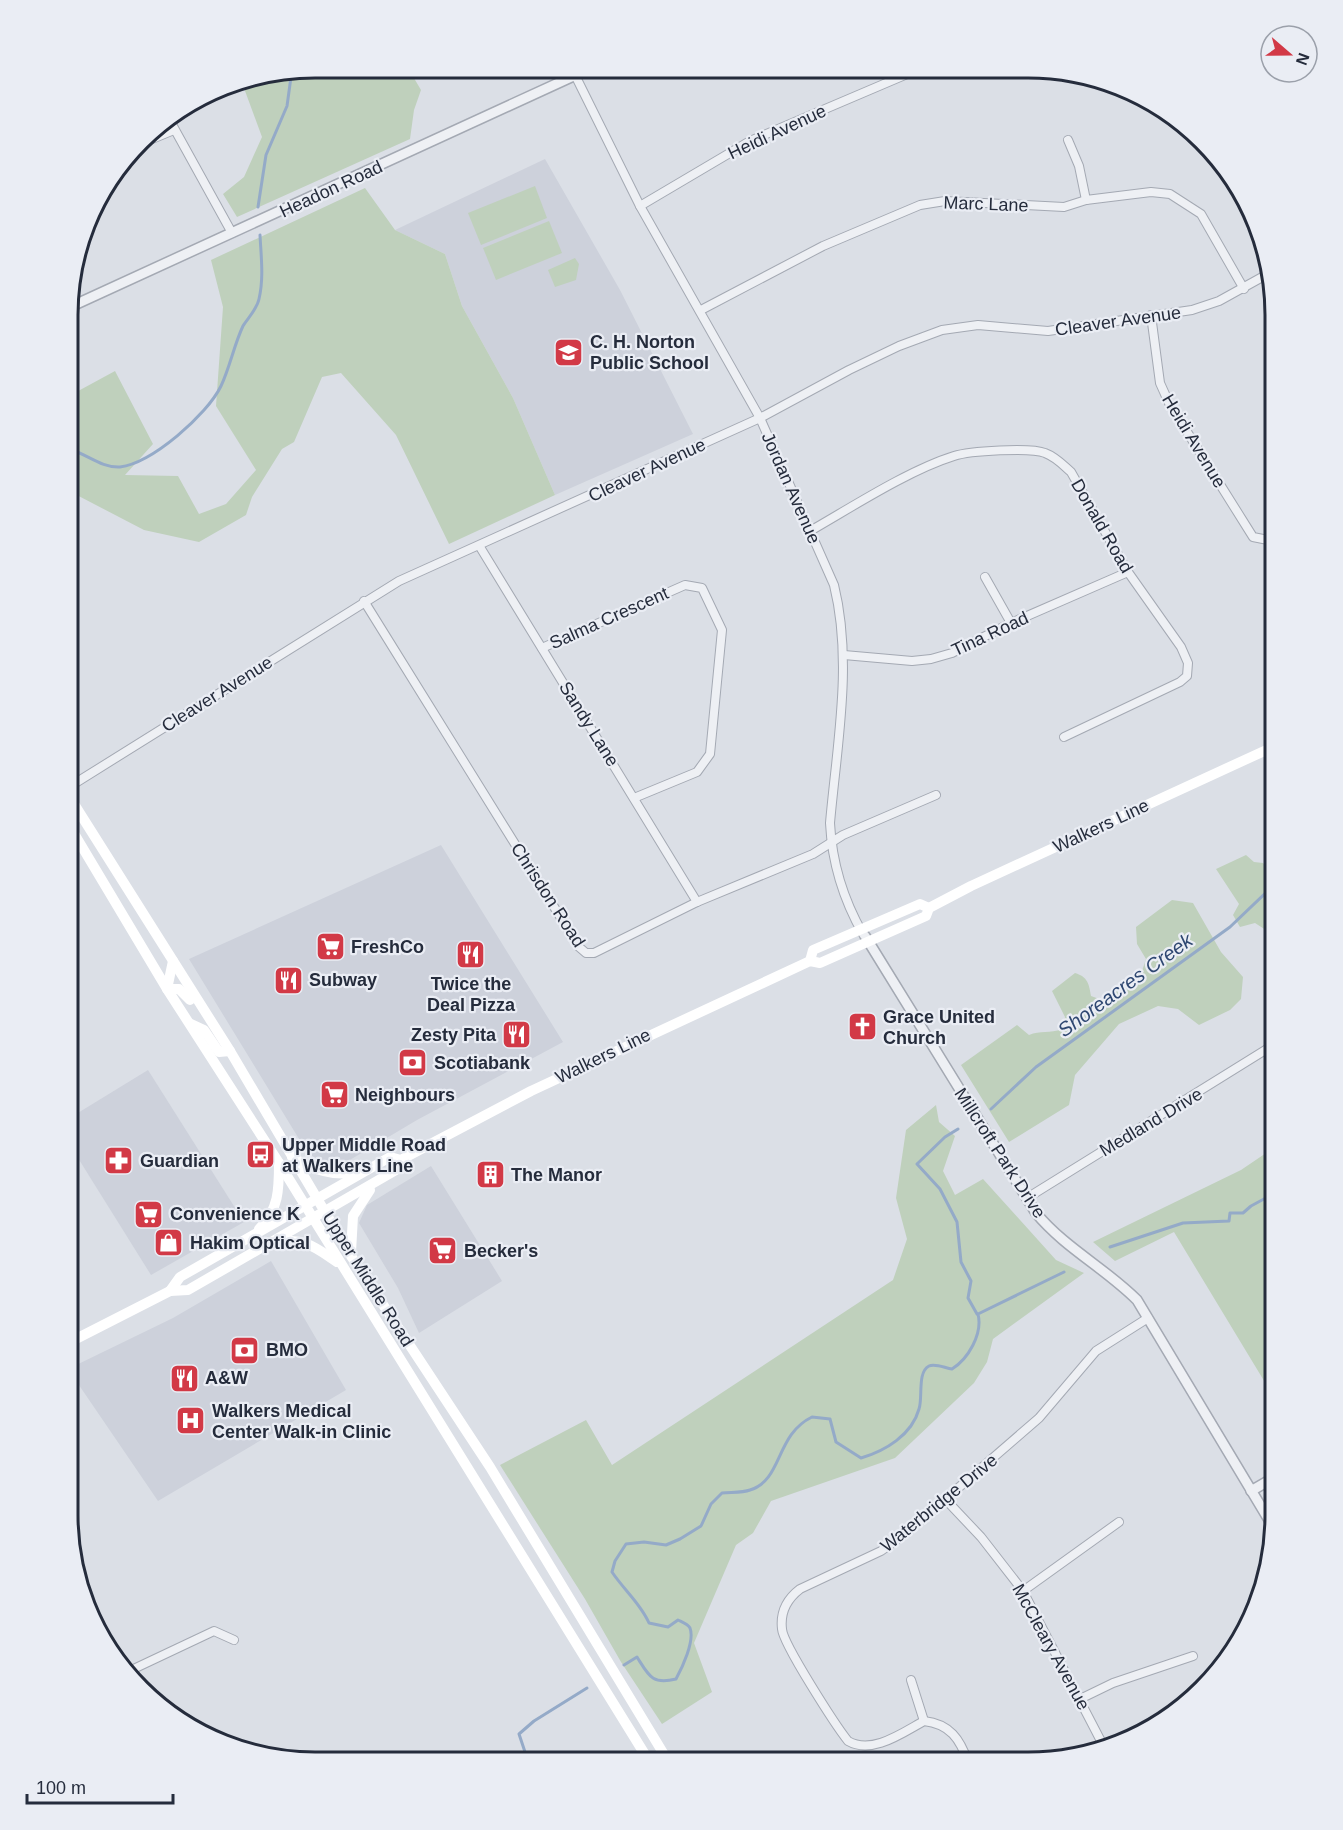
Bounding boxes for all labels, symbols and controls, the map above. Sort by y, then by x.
north arrow [1259,24,1319,84]
text: N [1293,51,1313,67]
street label: Heidi Avenue [725,101,829,163]
street label: Headon Road [276,156,386,222]
street label: Marc Lane [943,193,1029,215]
street label: Cleaver Avenue [1054,302,1182,340]
place label: C. H. Norton Public School [590,332,709,373]
school or university icon: C. H. Norton Public School [553,336,585,368]
street label: Heidi Avenue [1158,391,1230,491]
street label: Jordan Avenue [758,429,824,547]
street label: Cleaver Avenue [585,434,709,506]
street label: Donald Road [1067,475,1137,577]
street label: Salma Crescent [546,583,672,653]
street label: Tina Road [948,608,1032,660]
street label: Cleaver Avenue [158,652,276,736]
street label: Sandy Lane [555,678,623,770]
street label: Walkers Line [1050,795,1152,857]
street label: Chrisdon Road [507,839,589,951]
water label: Shoreacres Creek [1053,928,1197,1041]
supermarket icon: FreshCo [314,931,346,963]
place label: FreshCo [351,937,424,957]
restaurant icon: Twice the Deal Pizza [455,939,487,971]
restaurant icon: Subway [272,964,304,996]
place label: Subway [309,970,377,990]
place label: Twice the Deal Pizza [427,974,516,1015]
place label: Grace United Church [883,1007,995,1048]
church icon: Grace United Church [846,1011,878,1043]
restaurant icon: Zesty Pita [501,1019,533,1051]
street label: Walkers Line [552,1024,654,1088]
place label: Zesty Pita [411,1025,497,1045]
bank icon: Scotiabank [397,1047,429,1079]
place label: Scotiabank [434,1053,531,1073]
supermarket icon: Neighbours [318,1079,350,1111]
street label: Millcroft Park Drive [950,1084,1050,1222]
street label: Medland Drive [1096,1084,1206,1160]
place label: Neighbours [355,1085,455,1105]
place label: Upper Middle Road at Walkers Line [282,1135,446,1176]
bus stop icon: Upper Middle Road at Walkers Line [245,1139,277,1171]
pharmacy icon: Guardian [103,1145,135,1177]
place label: Guardian [140,1151,219,1171]
building icon: The Manor [474,1159,506,1191]
place label: The Manor [511,1165,602,1185]
supermarket icon: Convenience K [133,1198,165,1230]
place label: Convenience K [170,1204,300,1224]
street label: Upper Middle Road [318,1208,418,1350]
shop icon: Hakim Optical [153,1227,185,1259]
place label: Hakim Optical [190,1233,310,1253]
supermarket icon: Becker's [427,1235,459,1267]
place label: Becker's [464,1241,538,1261]
bank icon: BMO [229,1334,261,1366]
place label: BMO [266,1340,308,1360]
restaurant icon: A&W [168,1362,200,1394]
place label: A&W [205,1368,248,1388]
place label: Walkers Medical Center Walk-in Clinic [212,1401,391,1442]
hospital icon: Walkers Medical Center Walk-in Clinic [175,1405,207,1437]
street label: Waterbridge Drive [877,1450,1001,1556]
street label: McCleary Avenue [1008,1581,1094,1713]
scale bar [27,1767,172,1805]
text: 100 m [36,1778,86,1798]

